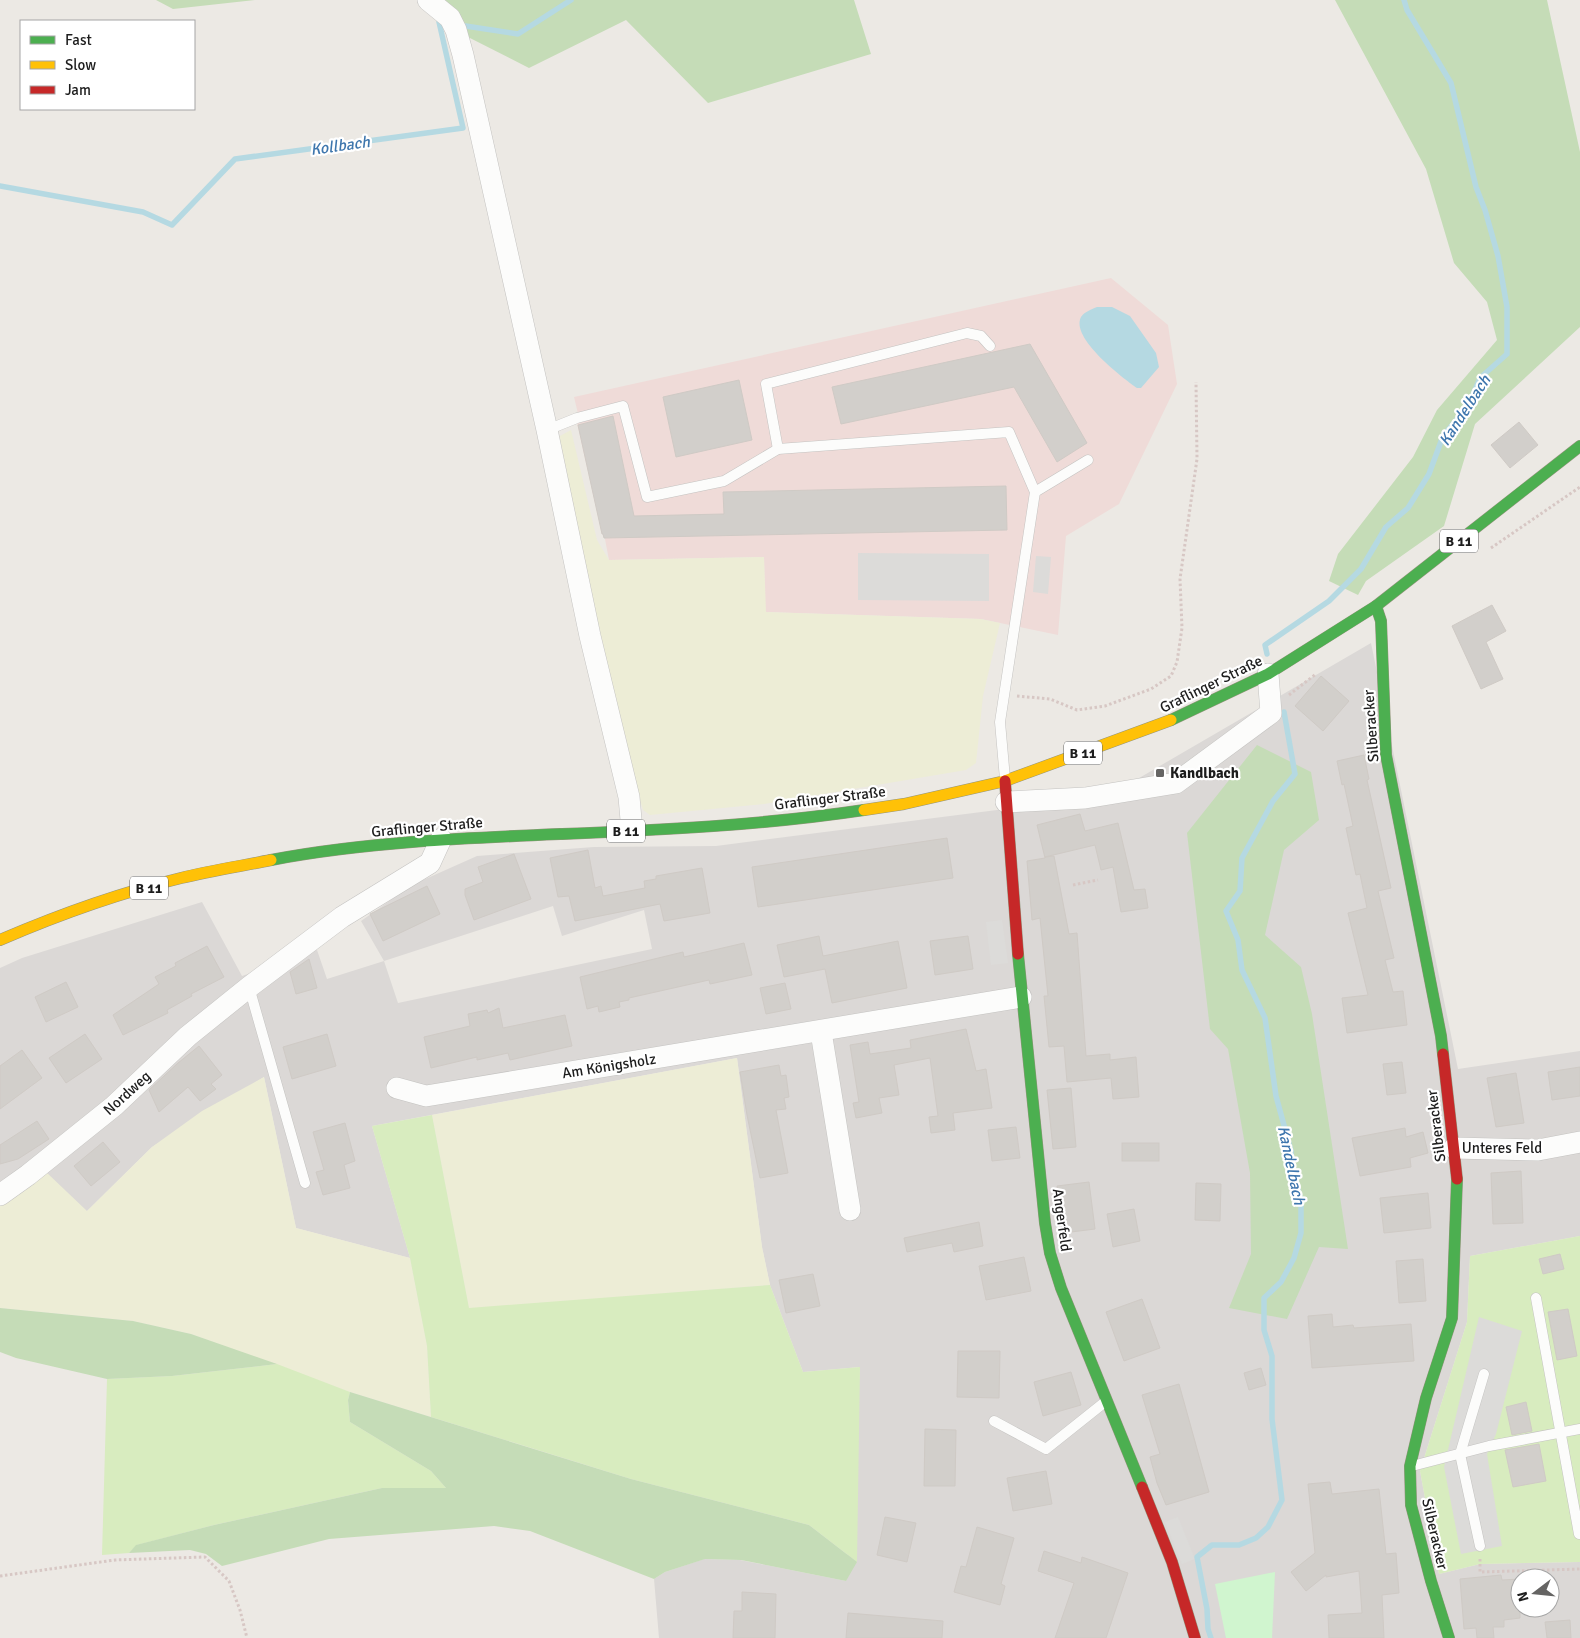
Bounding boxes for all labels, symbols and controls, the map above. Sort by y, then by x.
legend [20,20,195,110]
text: Fast [65,31,92,49]
text: Slow [65,56,96,74]
text: Jam [65,81,91,99]
water label: Kollbach [309,132,372,160]
water label: Kandelbach [1435,370,1496,450]
road number: B 11 [1440,530,1478,552]
street label: Graflinger Straße [1157,651,1265,717]
street label: Silberacker [1359,689,1383,763]
road number: B 11 [1064,741,1102,764]
place label: Kandlbach [1170,764,1239,782]
marker: Kandlbach [1154,767,1166,779]
street label: Graflinger Straße [773,782,887,814]
street label: Graflinger Straße [370,813,484,841]
road number: B 11 [607,819,645,842]
road number: B 11 [130,876,168,900]
street label: Am Königsholz [561,1050,658,1082]
street label: Nordweg [100,1067,154,1119]
street label: Silberacker [1423,1088,1449,1163]
water label: Kandelbach [1273,1124,1309,1208]
street label: Unteres Feld [1462,1139,1542,1157]
street label: Angerfeld [1049,1187,1075,1253]
street label: Silberacker [1418,1497,1452,1572]
north arrow [1510,1568,1560,1618]
text: N [1513,1589,1532,1603]

